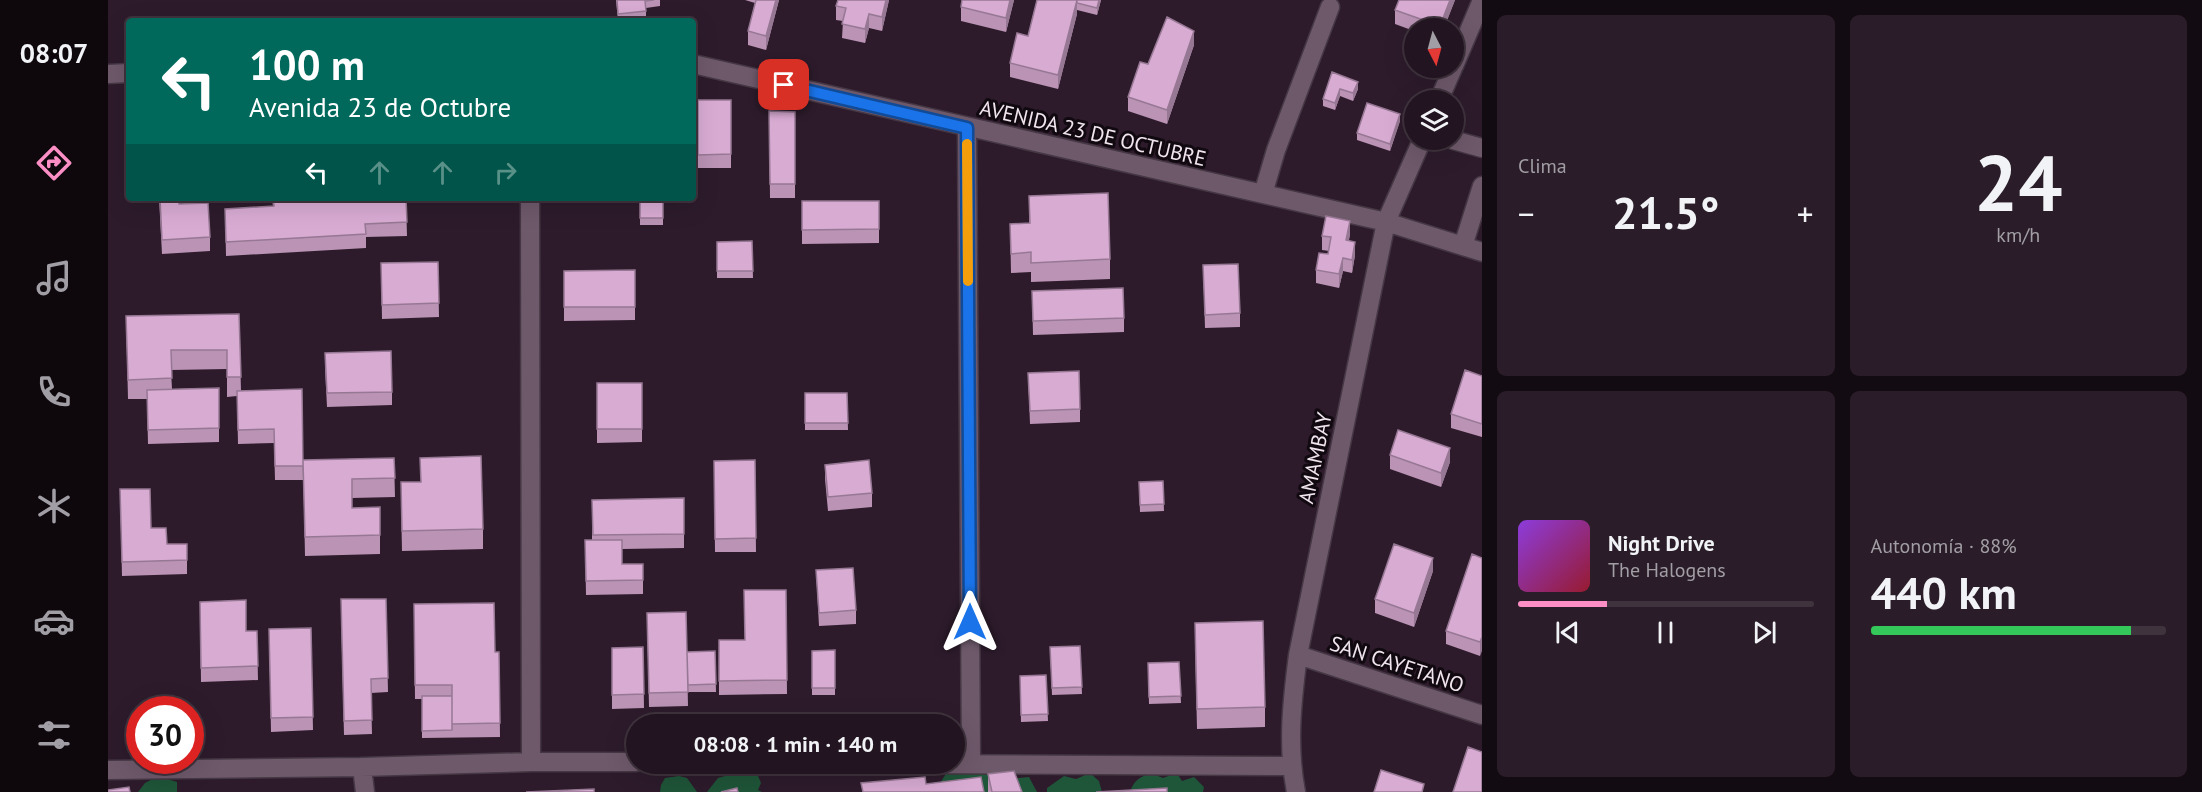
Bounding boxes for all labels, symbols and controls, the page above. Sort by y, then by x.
north arrow [1404,18,1464,78]
map controls [1404,18,1464,150]
text: 08:07 [20,36,88,70]
text: 100 m [249,37,365,92]
icon: left [150,42,228,120]
pin [758,59,809,110]
icon: arrive [767,68,800,101]
text: Avenida 23 de Octubre [249,90,511,124]
button: layers [1404,90,1464,150]
street label: AVENIDA 23 DE OCTUBRE [977,94,1209,172]
text: 24 [1974,132,2062,233]
icon: directions [33,142,75,184]
text: Clima [1518,153,1567,179]
icon: left [300,156,333,189]
icon: ahead [363,156,396,189]
icon: ahead [426,156,459,189]
icon: right [489,156,522,189]
text: 21.5° [1612,183,1719,241]
text: − [1518,192,1535,235]
text: + [1797,192,1814,235]
text: km/h [1996,222,2040,248]
icon: music [33,257,75,299]
icon: phone [33,371,75,413]
street label: AMAMBAY [1292,410,1338,506]
icon: climate [33,485,75,527]
text: Night Drive [1608,529,1715,557]
text: Autonomía · 88% [1871,533,2017,559]
text: The Halogens [1608,557,1726,583]
text: 440 km [1871,563,2017,621]
position arrow [938,590,1002,654]
icon: car [33,600,75,642]
icon: previous [1551,616,1584,649]
icon: pause [1649,616,1682,649]
icon: next [1748,616,1781,649]
street label: SAN CAYETANO [1327,630,1467,698]
speed limit sign: 30 [126,696,204,774]
icon: filters [33,714,75,756]
text: 08:08 · 1 min · 140 m [694,730,897,758]

